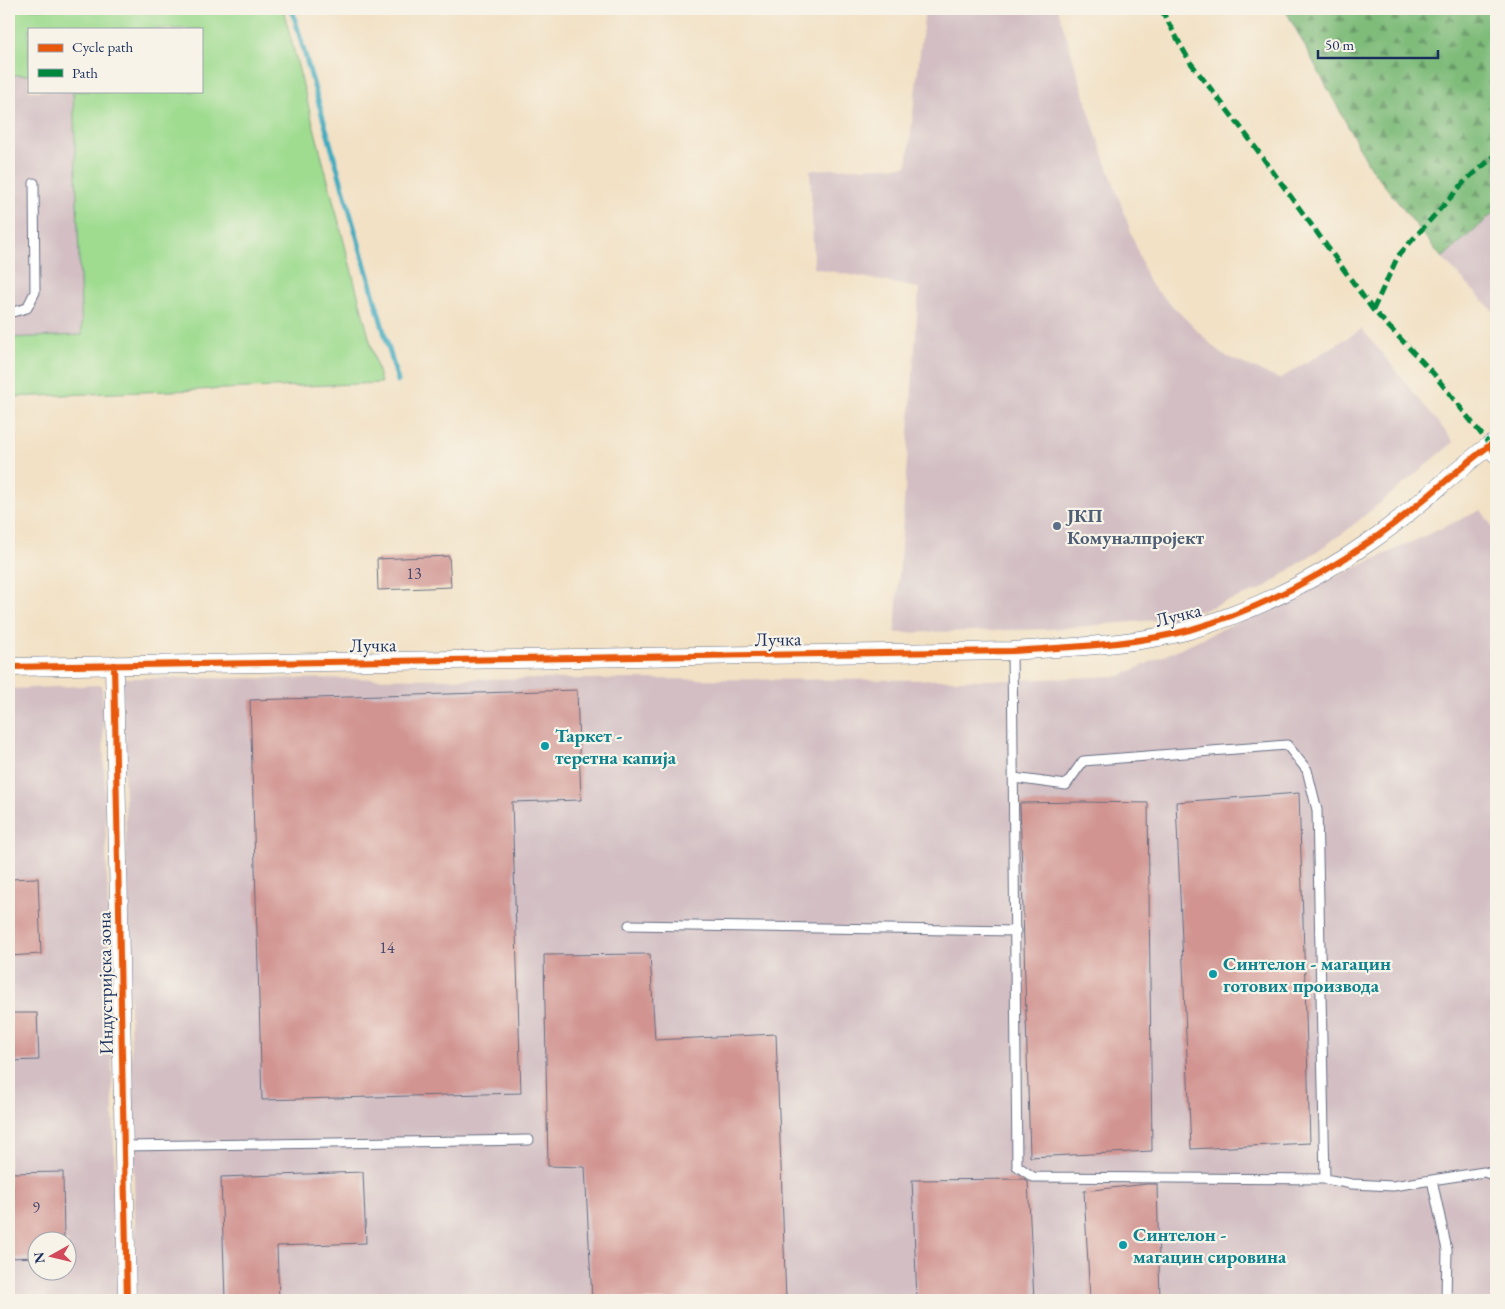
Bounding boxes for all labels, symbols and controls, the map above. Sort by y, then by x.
legend [28,28,202,92]
scale bar [1318,28,1438,60]
text: 50 m [1325,35,1354,54]
text: Cycle path [72,37,134,56]
text: Path [72,63,98,82]
place label: ЈКП Комуналпројект [1065,503,1205,550]
marker: ЈКП Комуналпројект [1051,520,1063,532]
house number: 13 [406,563,422,584]
street label: Лучка [1152,597,1204,633]
street label: Лучка [754,626,802,652]
street label: Лучка [349,632,397,658]
place label: Таркет - теретна капија [555,723,677,770]
marker: Таркет - теретна капија [539,740,551,752]
street label: Индустријска зона [91,911,119,1055]
house number: 14 [379,937,395,958]
place label: Синтелон - магацин готових производа [1223,951,1391,998]
marker: Синтелон - магацин готових производа [1207,968,1219,980]
house number: 9 [32,1197,40,1218]
place label: Синтелон - магацин сировина [1133,1222,1287,1269]
north arrow [28,1232,78,1282]
marker: Синтелон - магацин сировина [1117,1239,1129,1251]
text: N [29,1250,49,1265]

